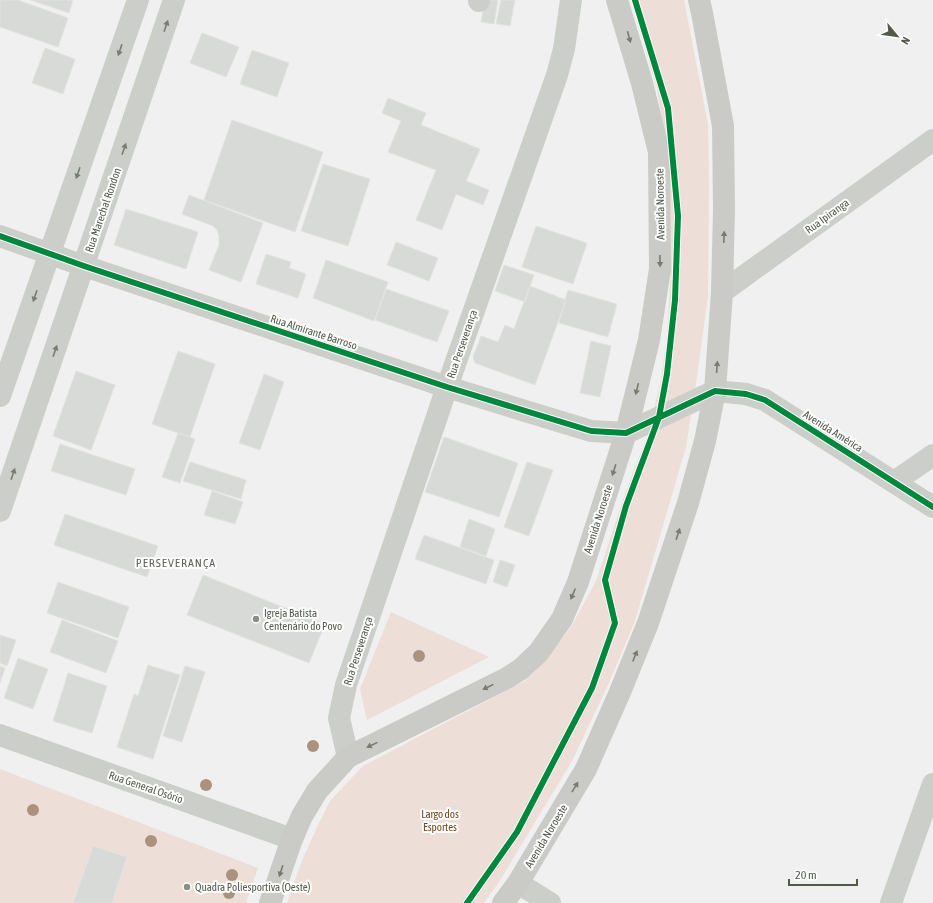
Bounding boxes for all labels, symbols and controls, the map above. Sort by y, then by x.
north arrow [877,16,917,56]
one-way arrow [163,19,169,31]
one-way arrow [626,31,632,43]
text: N [899,35,913,47]
one-way arrow [117,44,123,56]
one-way arrow [121,142,127,154]
street label: Rua Marechal Rondon [83,166,123,254]
one-way arrow [74,167,80,179]
street label: Avenida Noroeste [653,168,667,240]
street label: Rua Ipiranga [803,196,851,236]
one-way arrow [720,231,727,243]
one-way arrow [657,255,663,268]
one-way arrow [32,290,38,302]
street label: Rua Perseverança [445,308,479,380]
street label: Rua Almirante Barroso [269,312,359,352]
one-way arrow [52,345,58,357]
one-way arrow [713,361,720,373]
one-way arrow [634,383,640,395]
street label: Avenida América [801,408,865,454]
one-way arrow [611,465,617,477]
one-way arrow [10,468,16,480]
street label: Avenida Noroeste [581,483,615,555]
one-way arrow [675,527,681,539]
district label: PERSEVERANÇA [136,556,216,570]
one-way arrow [570,588,576,599]
place label: Igreja Batista Centenário do Povo [264,607,342,632]
marker: Igreja Batista Centenário do Povo [251,614,261,624]
street label: Rua Perseverança [341,615,375,687]
one-way arrow [632,651,638,662]
one-way arrow [483,684,494,691]
one-way arrow [366,742,378,748]
street label: Rua General Osório [107,769,185,805]
one-way arrow [572,781,579,793]
street label: Avenida Noroeste [522,802,570,870]
park label: Largo dos Esportes [421,808,459,833]
scale bar [789,861,857,887]
one-way arrow [278,865,284,877]
text: 20 m [795,868,817,882]
place label: Quadra Poliesportiva (Oeste) [195,881,311,893]
marker: Quadra Poliesportiva (Oeste) [182,882,192,892]

